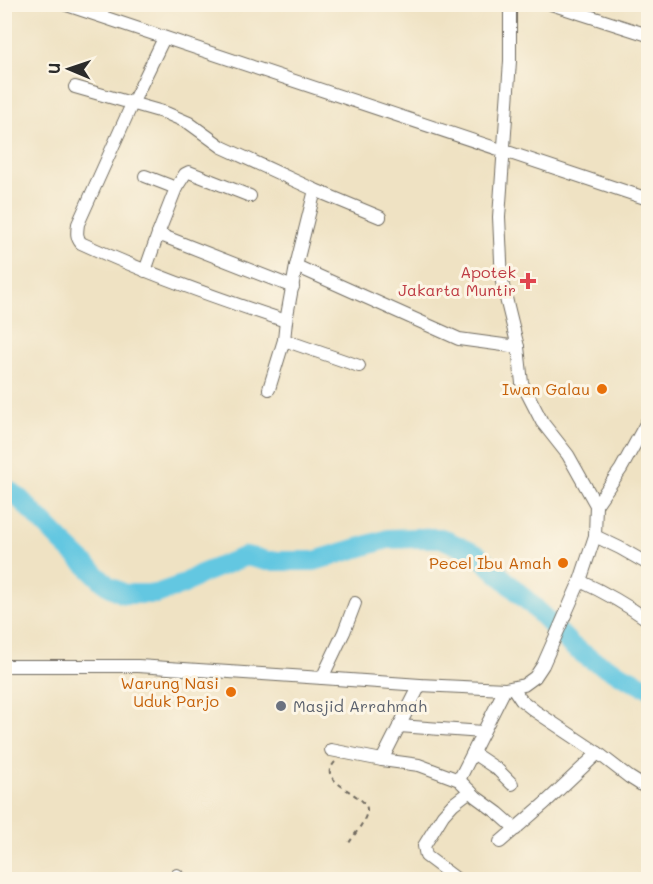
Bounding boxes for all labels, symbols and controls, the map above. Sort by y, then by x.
north arrow [39,39,99,99]
text: U [43,62,64,74]
place label: Apotek Jakarta Muntir [398,261,516,300]
marker: Apotek Jakarta Muntir [521,274,535,288]
place label: Iwan Galau [502,378,590,399]
marker: Iwan Galau [595,382,609,396]
place label: Pecel Ibu Amah [429,552,551,573]
marker: Pecel Ibu Amah [556,556,570,570]
place label: Warung Nasi Uduk Parjo [120,672,219,711]
marker: Warung Nasi Uduk Parjo [224,685,238,699]
place label: Masjid Arrahmah [293,695,427,716]
marker: Masjid Arrahmah [274,699,288,713]

